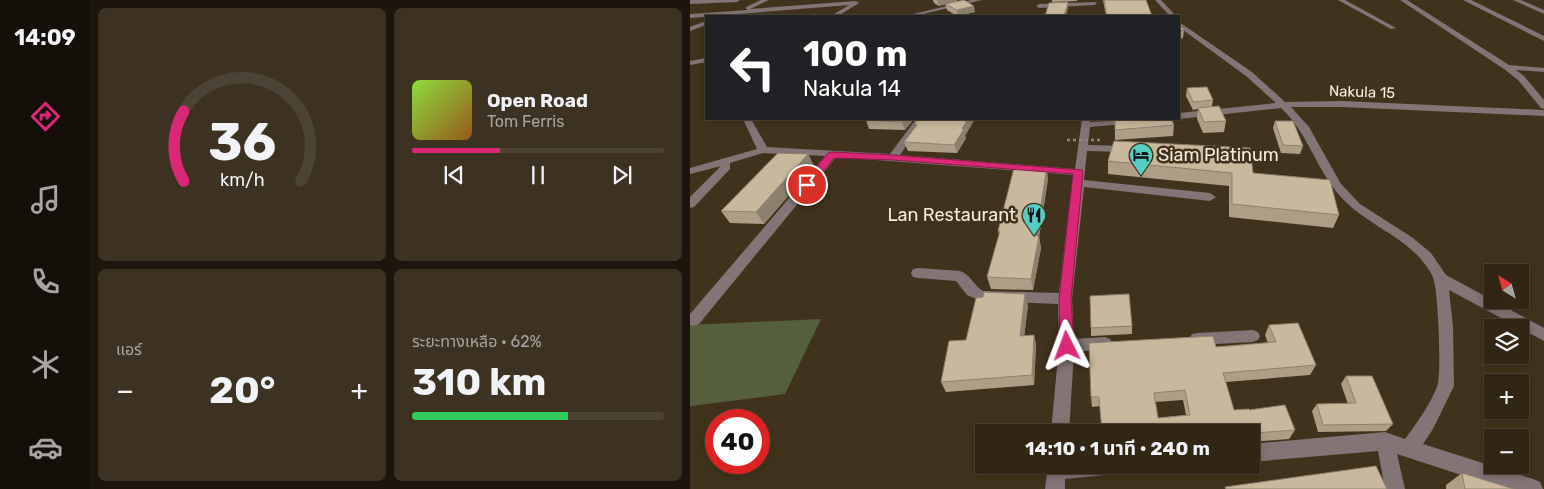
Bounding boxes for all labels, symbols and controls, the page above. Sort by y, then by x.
text: 14:09 [14,24,76,51]
text: 100 m [803,33,908,75]
icon: left [720,35,785,100]
text: Nakula 14 [803,75,901,102]
street label: Nakula 15 [1329,82,1396,102]
text: Open Road [487,89,588,112]
icon: directions [28,99,63,134]
text: 36 [208,111,276,173]
text: Tom Ferris [487,112,564,131]
hotel icon: Siam Platinum [1128,142,1154,176]
place label: Siam Platinum [1158,144,1279,166]
icon: previous [440,161,468,189]
icon: pause [524,161,552,189]
icon: next [608,161,636,189]
pin [786,164,828,206]
text: km/h [220,169,264,190]
icon: arrive [793,171,821,199]
icon: music [28,182,63,217]
restaurant icon: Lan Restaurant [1021,202,1047,236]
place label: Lan Restaurant [887,204,1016,226]
icon: phone [28,264,63,299]
north arrow [1484,264,1529,309]
map controls [1484,264,1529,474]
position arrow [1040,319,1092,371]
button: layers [1484,319,1529,364]
text: ระยะทางเหลือ · 62% [412,332,542,351]
text: แอร์ [116,340,142,359]
icon: climate [28,347,63,382]
text: 310 km [412,359,546,405]
text: 20° [209,367,275,413]
text: − [116,374,134,407]
text: + [351,374,368,407]
button: + [1484,374,1529,419]
speed limit sign: 40 [705,409,770,474]
button: − [1484,429,1529,474]
icon: car [28,430,63,465]
text: 14:10 · 1 นาที · 240 m [1025,437,1210,460]

